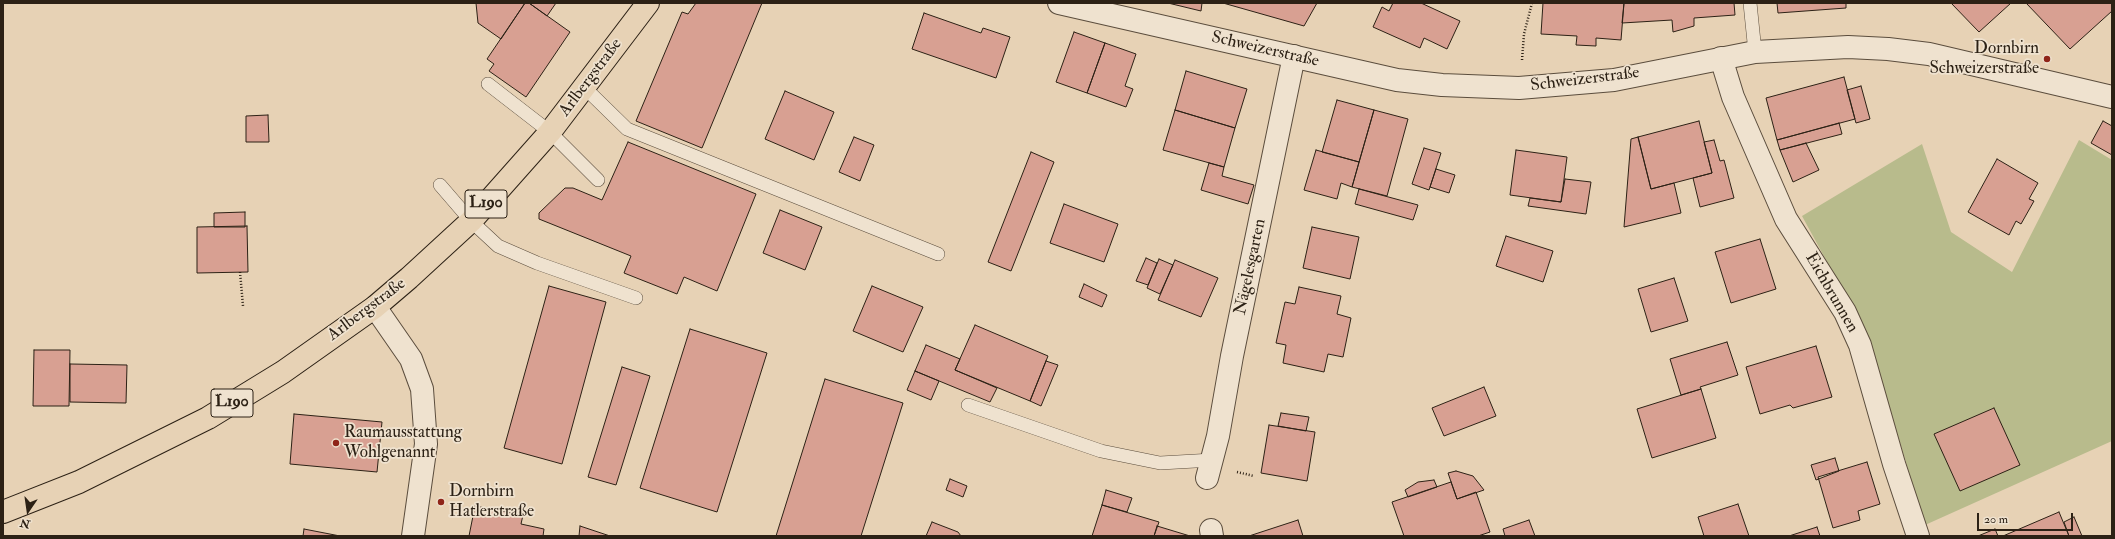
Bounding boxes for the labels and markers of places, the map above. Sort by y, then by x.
place label: Dornbirn Schweizerstraße [1929,39,2039,79]
marker: Dornbirn Schweizerstraße [2042,54,2052,64]
place label: Raumausstattung Wohlgenannt [344,423,462,463]
marker: Raumausstattung Wohlgenannt [331,438,341,448]
place label: Dornbirn Hatlerstraße [449,482,534,522]
marker: Dornbirn Hatlerstraße [436,497,446,507]

